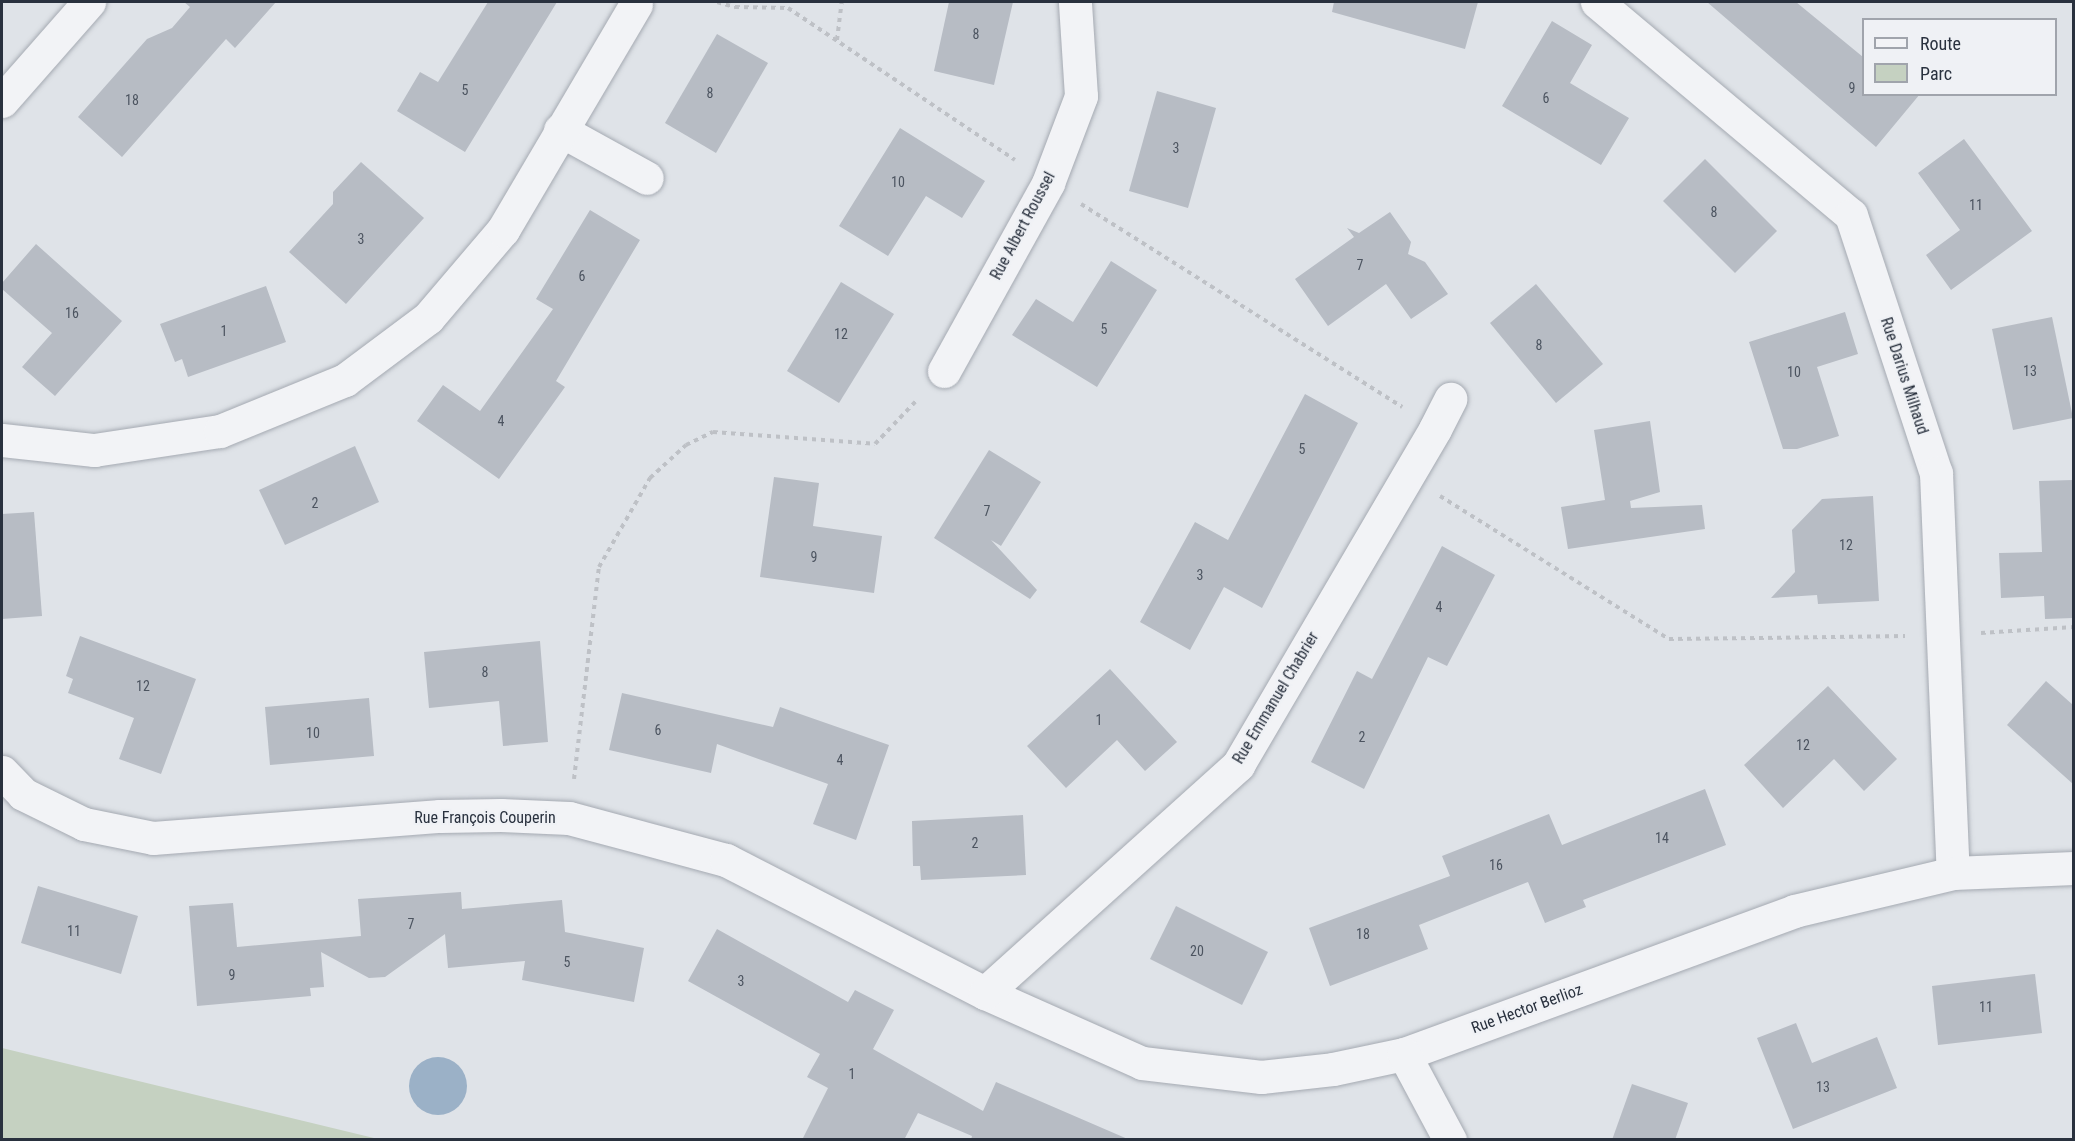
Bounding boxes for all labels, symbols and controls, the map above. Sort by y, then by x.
legend [1862,18,2057,96]
house number: 8 [973,26,979,42]
text: Route [1920,33,1961,54]
text: Parc [1920,63,1952,84]
house number: 9 [1849,80,1855,96]
house number: 5 [462,82,468,98]
house number: 8 [707,85,713,101]
house number: 6 [1543,90,1549,106]
house number: 18 [125,92,139,108]
house number: 3 [1173,140,1179,156]
street label: Rue Albert Roussel [987,169,1059,283]
house number: 10 [891,174,905,190]
house number: 11 [1969,197,1983,213]
house number: 8 [1711,204,1717,220]
house number: 3 [358,231,364,247]
house number: 7 [1357,257,1363,273]
house number: 6 [579,268,585,284]
house number: 16 [65,305,79,321]
street label: Rue Darius Milhaud [1876,315,1932,437]
house number: 5 [1101,321,1107,337]
house number: 1 [221,323,227,339]
house number: 12 [834,326,848,342]
house number: 8 [1536,337,1542,353]
house number: 13 [2023,363,2037,379]
house number: 10 [1787,364,1801,380]
house number: 4 [498,413,504,429]
house number: 5 [1299,441,1305,457]
house number: 2 [312,495,318,511]
house number: 7 [984,503,990,519]
house number: 12 [1839,537,1853,553]
house number: 9 [811,549,817,565]
house number: 3 [1197,567,1203,583]
house number: 4 [1436,599,1442,615]
street label: Rue Emmanuel Chabrier [1229,628,1323,768]
house number: 8 [482,664,488,680]
house number: 12 [136,678,150,694]
house number: 1 [1096,712,1102,728]
house number: 6 [655,722,661,738]
house number: 10 [306,725,320,741]
house number: 2 [1359,729,1365,745]
house number: 12 [1796,737,1810,753]
house number: 4 [837,752,843,768]
street label: Rue François Couperin [414,808,556,828]
house number: 14 [1655,830,1669,846]
house number: 2 [972,835,978,851]
house number: 16 [1489,857,1503,873]
house number: 7 [408,916,414,932]
house number: 11 [67,923,81,939]
house number: 18 [1356,926,1370,942]
house number: 20 [1190,943,1204,959]
house number: 5 [564,954,570,970]
house number: 9 [229,967,235,983]
house number: 3 [738,973,744,989]
street label: Rue Hector Berlioz [1469,980,1585,1038]
house number: 11 [1979,999,1993,1015]
house number: 1 [849,1066,855,1082]
house number: 13 [1816,1079,1830,1095]

